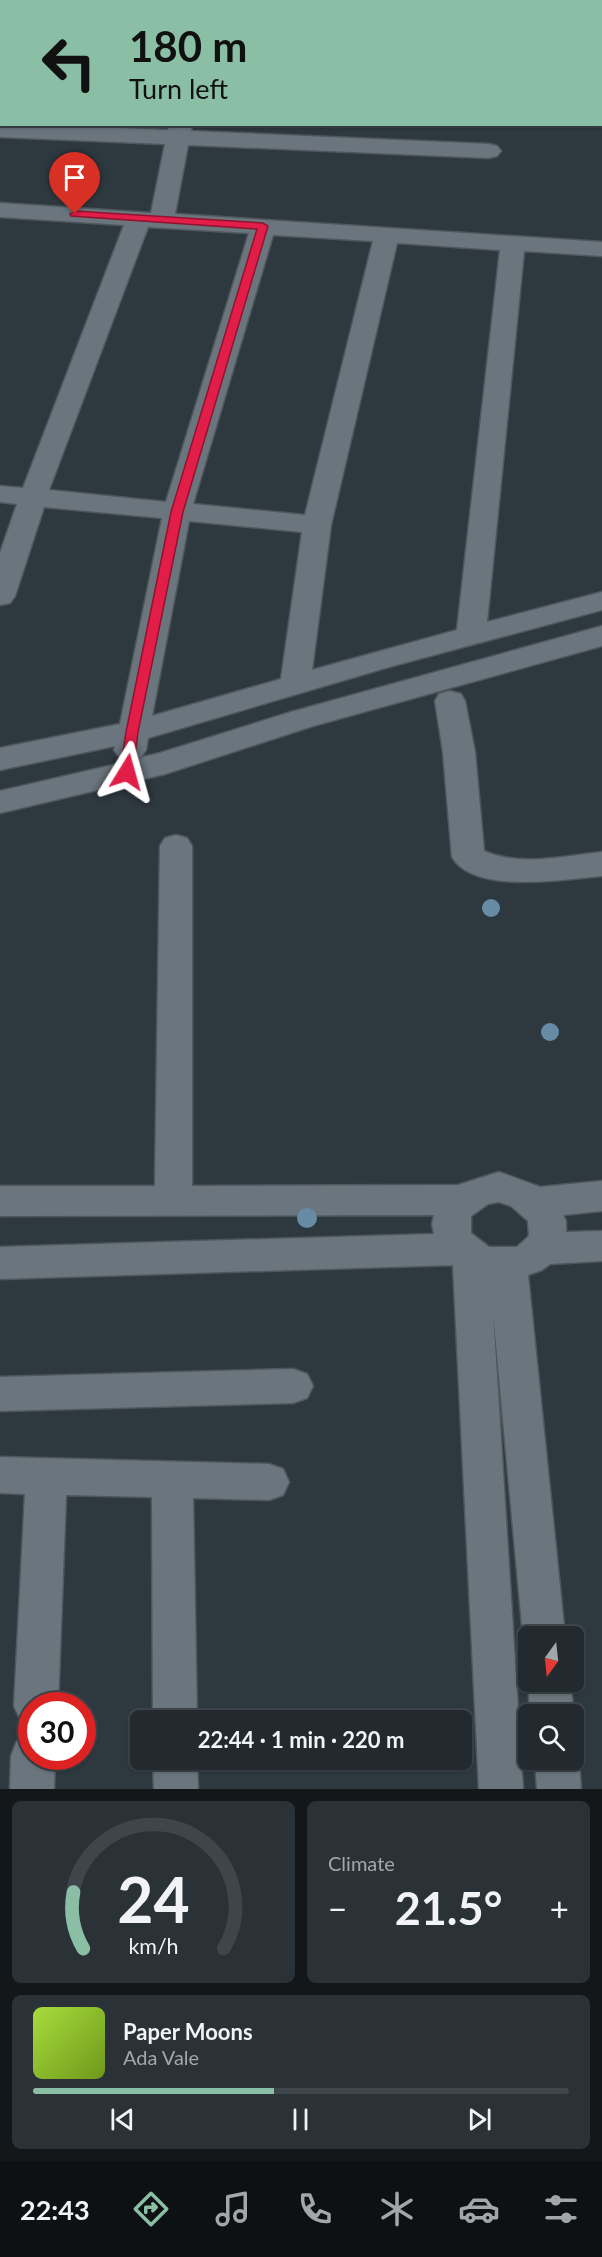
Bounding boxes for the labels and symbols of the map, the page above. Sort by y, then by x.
pin [49,152,100,214]
position arrow [95,740,159,804]
north arrow [518,1626,584,1692]
speed limit sign: 30 [18,1692,96,1770]

